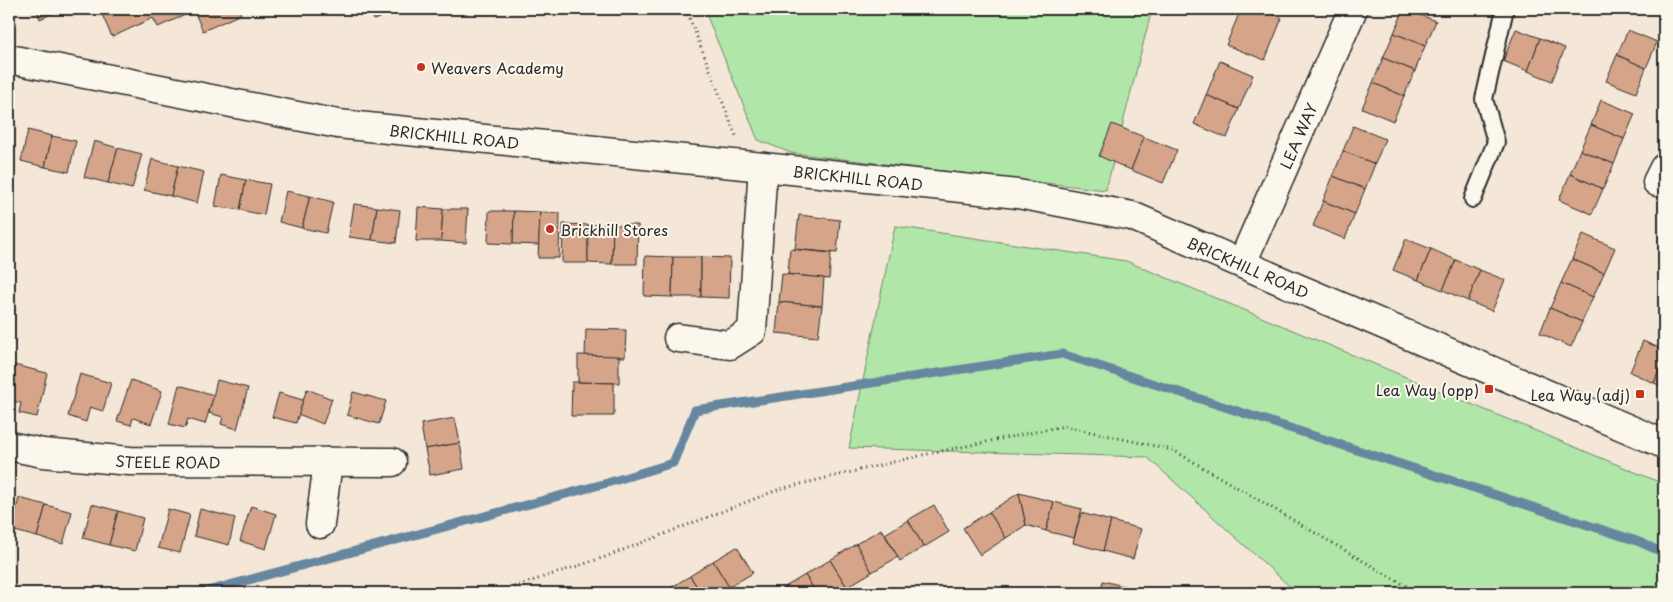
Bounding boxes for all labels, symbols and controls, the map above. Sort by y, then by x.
place label: Weavers Academy [431,56,564,79]
marker: Weavers Academy [415,61,427,73]
street label: LEA WAY [1273,99,1322,172]
street label: BRICKHILL ROAD [388,118,520,154]
street label: BRICKHILL ROAD [792,159,924,195]
place label: Brickhill Stores [560,218,668,241]
marker: Brickhill Stores [544,223,556,235]
street label: BRICKHILL ROAD [1184,230,1313,303]
place label: Lea Way (opp) [1376,378,1479,401]
marker: Lea Way (opp) [1483,383,1495,395]
place label: Lea Way (adj) [1531,383,1630,406]
marker: Lea Way (adj) [1634,388,1646,400]
street label: STEELE ROAD [114,448,220,473]

